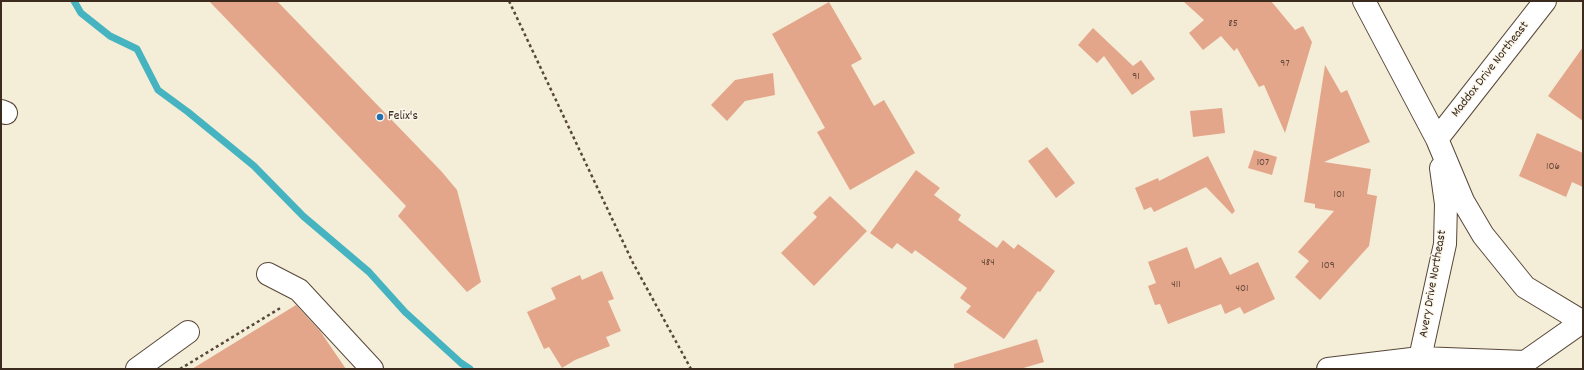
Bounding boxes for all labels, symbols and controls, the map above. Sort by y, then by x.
house number: 85 [1228,17,1238,31]
street label: Maddox Drive Northeast [1449,19,1533,121]
house number: 97 [1280,57,1290,71]
house number: 91 [1132,70,1140,84]
place label: Felix's [388,109,418,125]
marker: Felix's [375,112,385,122]
house number: 107 [1257,156,1269,170]
house number: 106 [1546,160,1560,174]
house number: 101 [1334,188,1344,202]
street label: Avery Drive Northeast [1417,229,1451,339]
house number: 484 [981,256,995,270]
house number: 109 [1321,259,1335,273]
house number: 411 [1171,278,1181,292]
house number: 401 [1236,282,1248,296]

